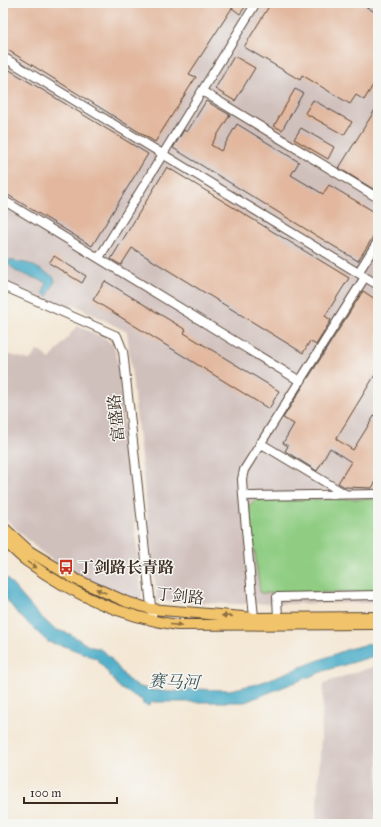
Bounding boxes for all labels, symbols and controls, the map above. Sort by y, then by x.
street label: 富盛路 [104,393,128,443]
bus stop icon: 丁剑路长青路 [57,558,75,576]
place label: 丁剑路长青路 [78,558,174,577]
one-way arrow [27,561,37,569]
street label: 丁剑路 [155,584,205,608]
one-way arrow [94,587,106,593]
one-way arrow [221,613,233,619]
one-way arrow [170,621,182,628]
water label: 赛马河 [148,671,203,693]
scale bar [24,779,117,805]
text: 100 m [30,786,61,800]

